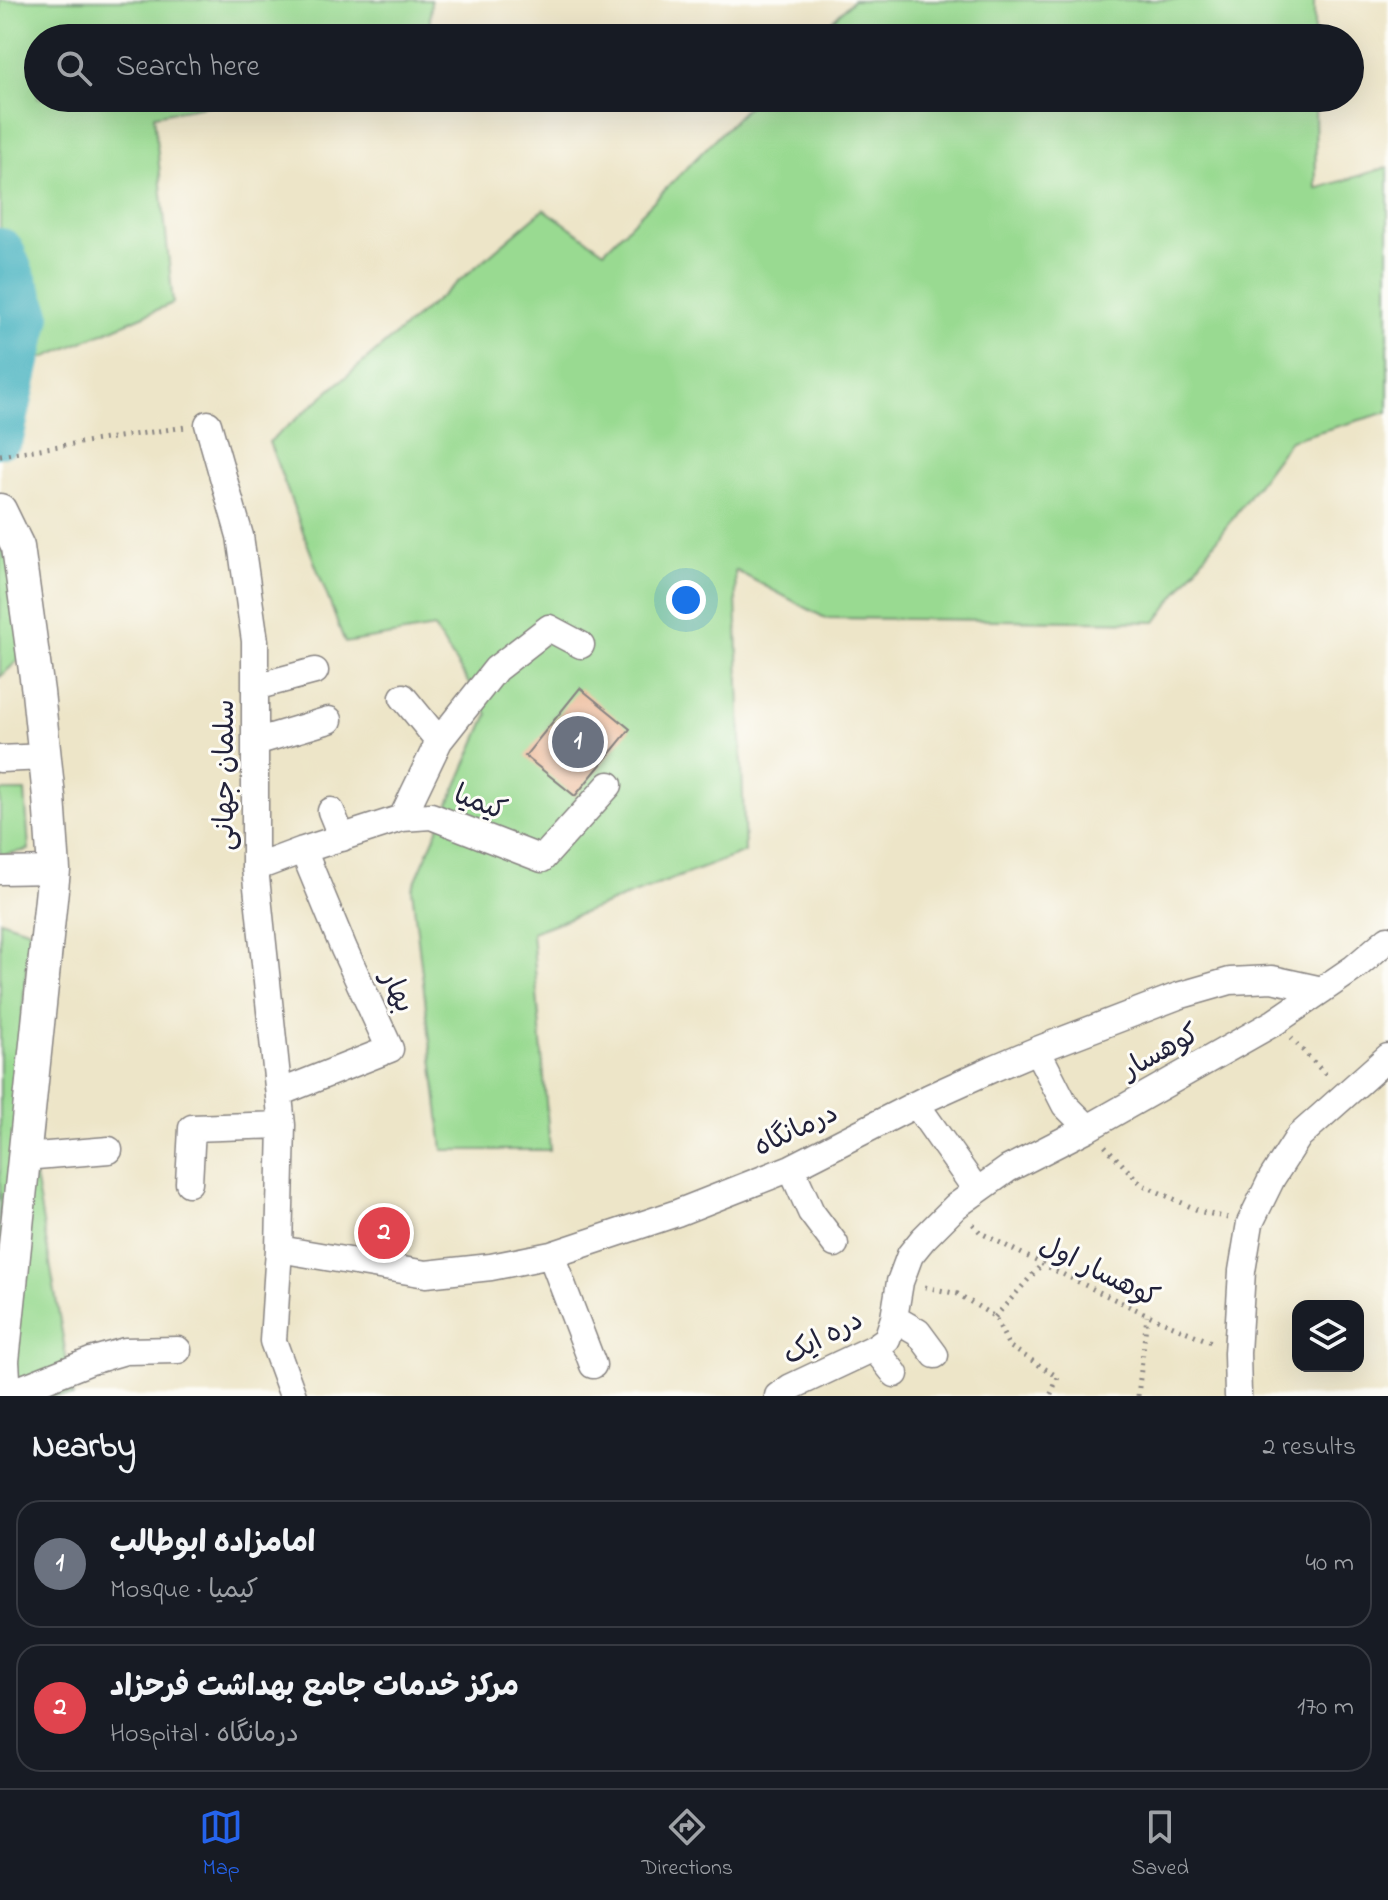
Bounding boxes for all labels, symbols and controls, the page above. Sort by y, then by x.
search box [24,24,1364,112]
icon: search [52,46,96,90]
text: Search here [116,46,260,90]
your location [666,580,706,620]
street label: سلمان جهانی [206,699,247,851]
pin: 1 [552,712,604,772]
street label: کیمیا [447,775,512,833]
street label: بهار [367,963,423,1020]
street label: کوهسار [1113,1015,1208,1092]
street label: درمانگاه [748,1094,845,1169]
pin: 2 [358,1203,410,1263]
street label: کوهسار اول [1031,1226,1165,1320]
map controls [1292,1300,1364,1372]
button: layers [1292,1300,1364,1372]
street label: دره ایک [776,1301,871,1377]
text: Nearby [32,1423,136,1473]
text: 2 results [1263,1429,1356,1467]
text: امامزاده ابوطالب [110,1522,316,1566]
text: 1 [56,1545,64,1583]
text: 40 m [1305,1545,1354,1583]
text: Mosque · کیمیا [110,1572,258,1610]
text: مركز خدمات جامع بهداشت فرحزاد [110,1666,519,1710]
text: 2 [54,1689,66,1727]
text: 170 m [1297,1689,1354,1727]
text: Hospital · درمانگاه [110,1716,299,1754]
tab: Map [199,1805,243,1885]
tab: Directions [642,1805,733,1885]
tab: Saved [1131,1805,1189,1885]

